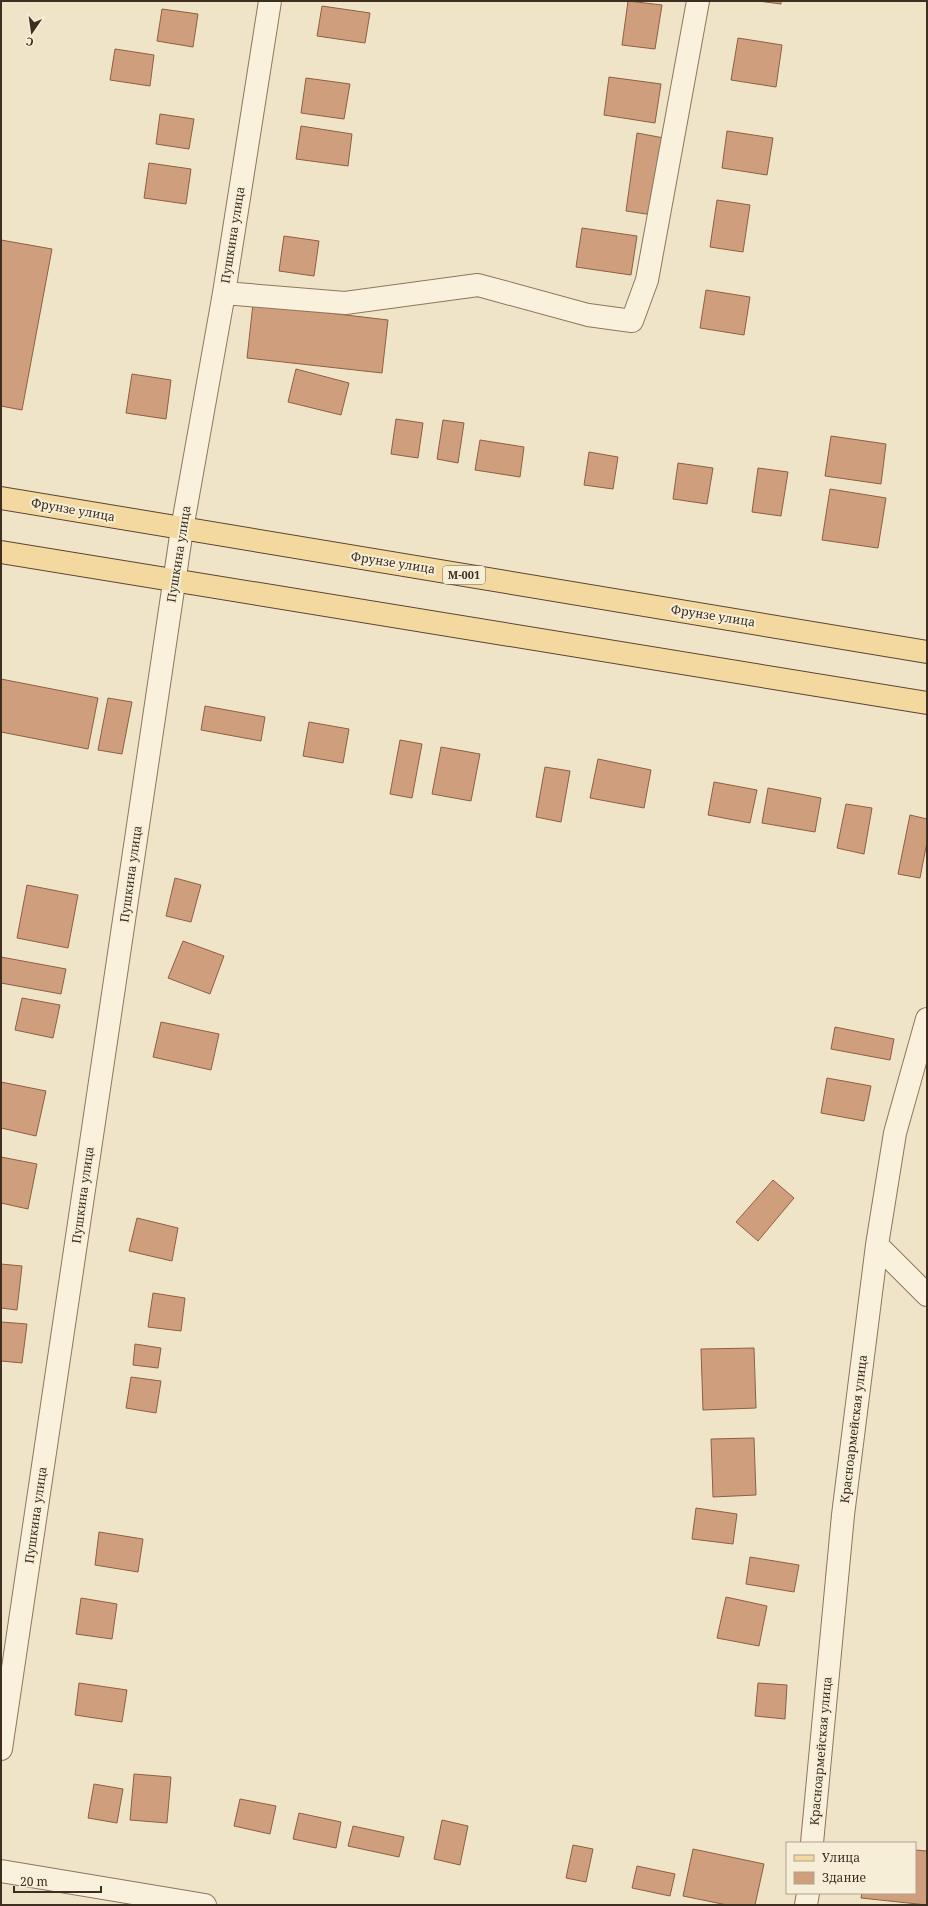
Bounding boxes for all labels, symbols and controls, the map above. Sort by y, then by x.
north arrow [12,12,52,52]
text: С [24,34,35,50]
street label: Пушкина улица [216,185,249,285]
street label: Фрунзе улица [30,494,117,525]
street label: Пушкина улица [162,504,195,604]
street label: Фрунзе улица [350,547,437,578]
road number: M-001 [443,566,485,584]
street label: Фрунзе улица [670,600,757,631]
street label: Пушкина улица [115,824,146,924]
street label: Пушкина улица [67,1145,98,1245]
street label: Красноармейская улица [836,1354,871,1504]
street label: Пушкина улица [20,1465,51,1565]
street label: Красноармейская улица [806,1676,836,1826]
legend [786,1842,916,1894]
text: Улица [822,1849,860,1866]
scale bar [14,1868,101,1894]
text: Здание [822,1869,866,1886]
text: 20 m [20,1873,48,1890]

